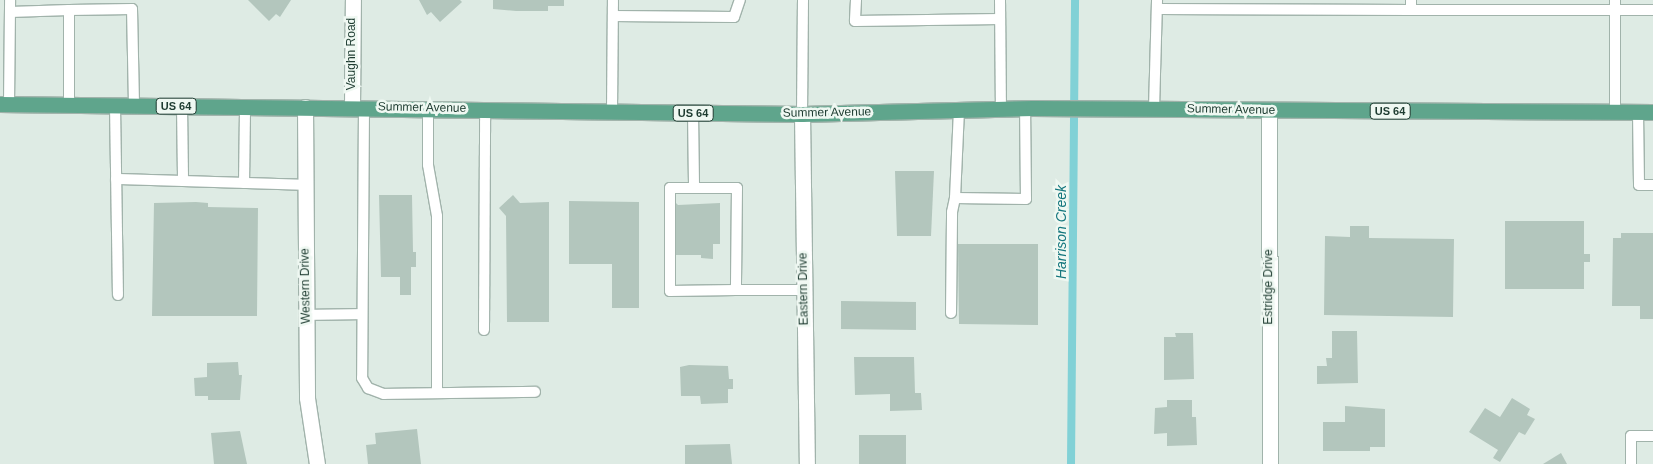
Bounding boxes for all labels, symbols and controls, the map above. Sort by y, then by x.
street label: Vaughn Road [345,18,359,90]
road number: US 64 [155,98,197,114]
street label: Summer Avenue [377,100,467,116]
street label: Summer Avenue [1186,102,1276,118]
road number: US 64 [1369,102,1411,120]
road number: US 64 [672,105,714,122]
street label: Summer Avenue [782,105,872,121]
water label: Harrison Creek [1053,185,1069,279]
street label: Western Drive [298,248,314,324]
street label: Estridge Drive [1262,249,1276,325]
street label: Eastern Drive [796,253,812,325]

